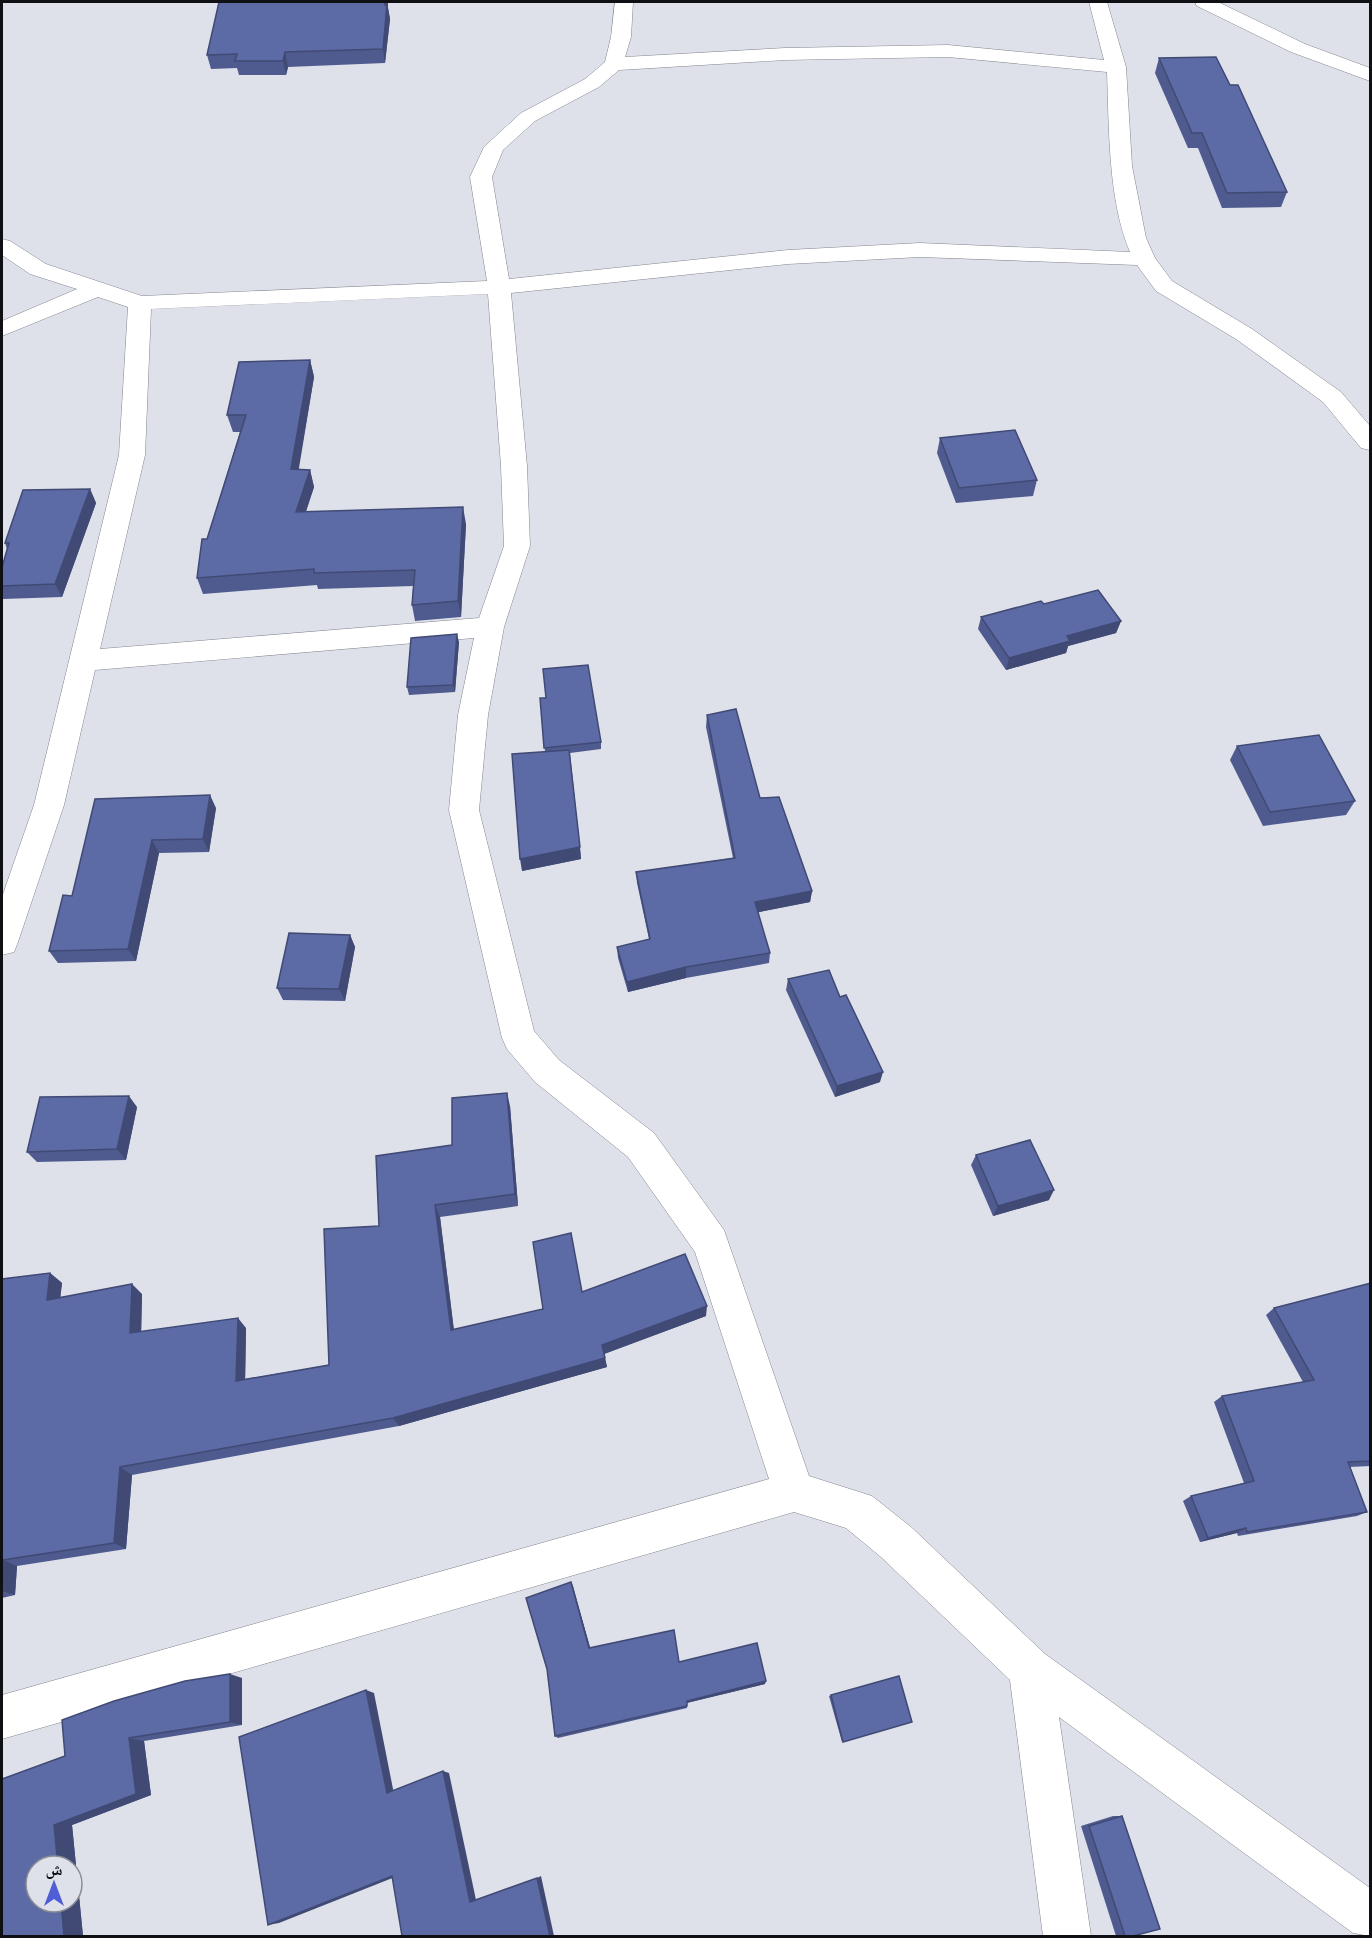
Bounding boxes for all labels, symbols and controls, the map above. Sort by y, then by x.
north arrow [24,1854,84,1914]
text: ش [46,1859,63,1879]

